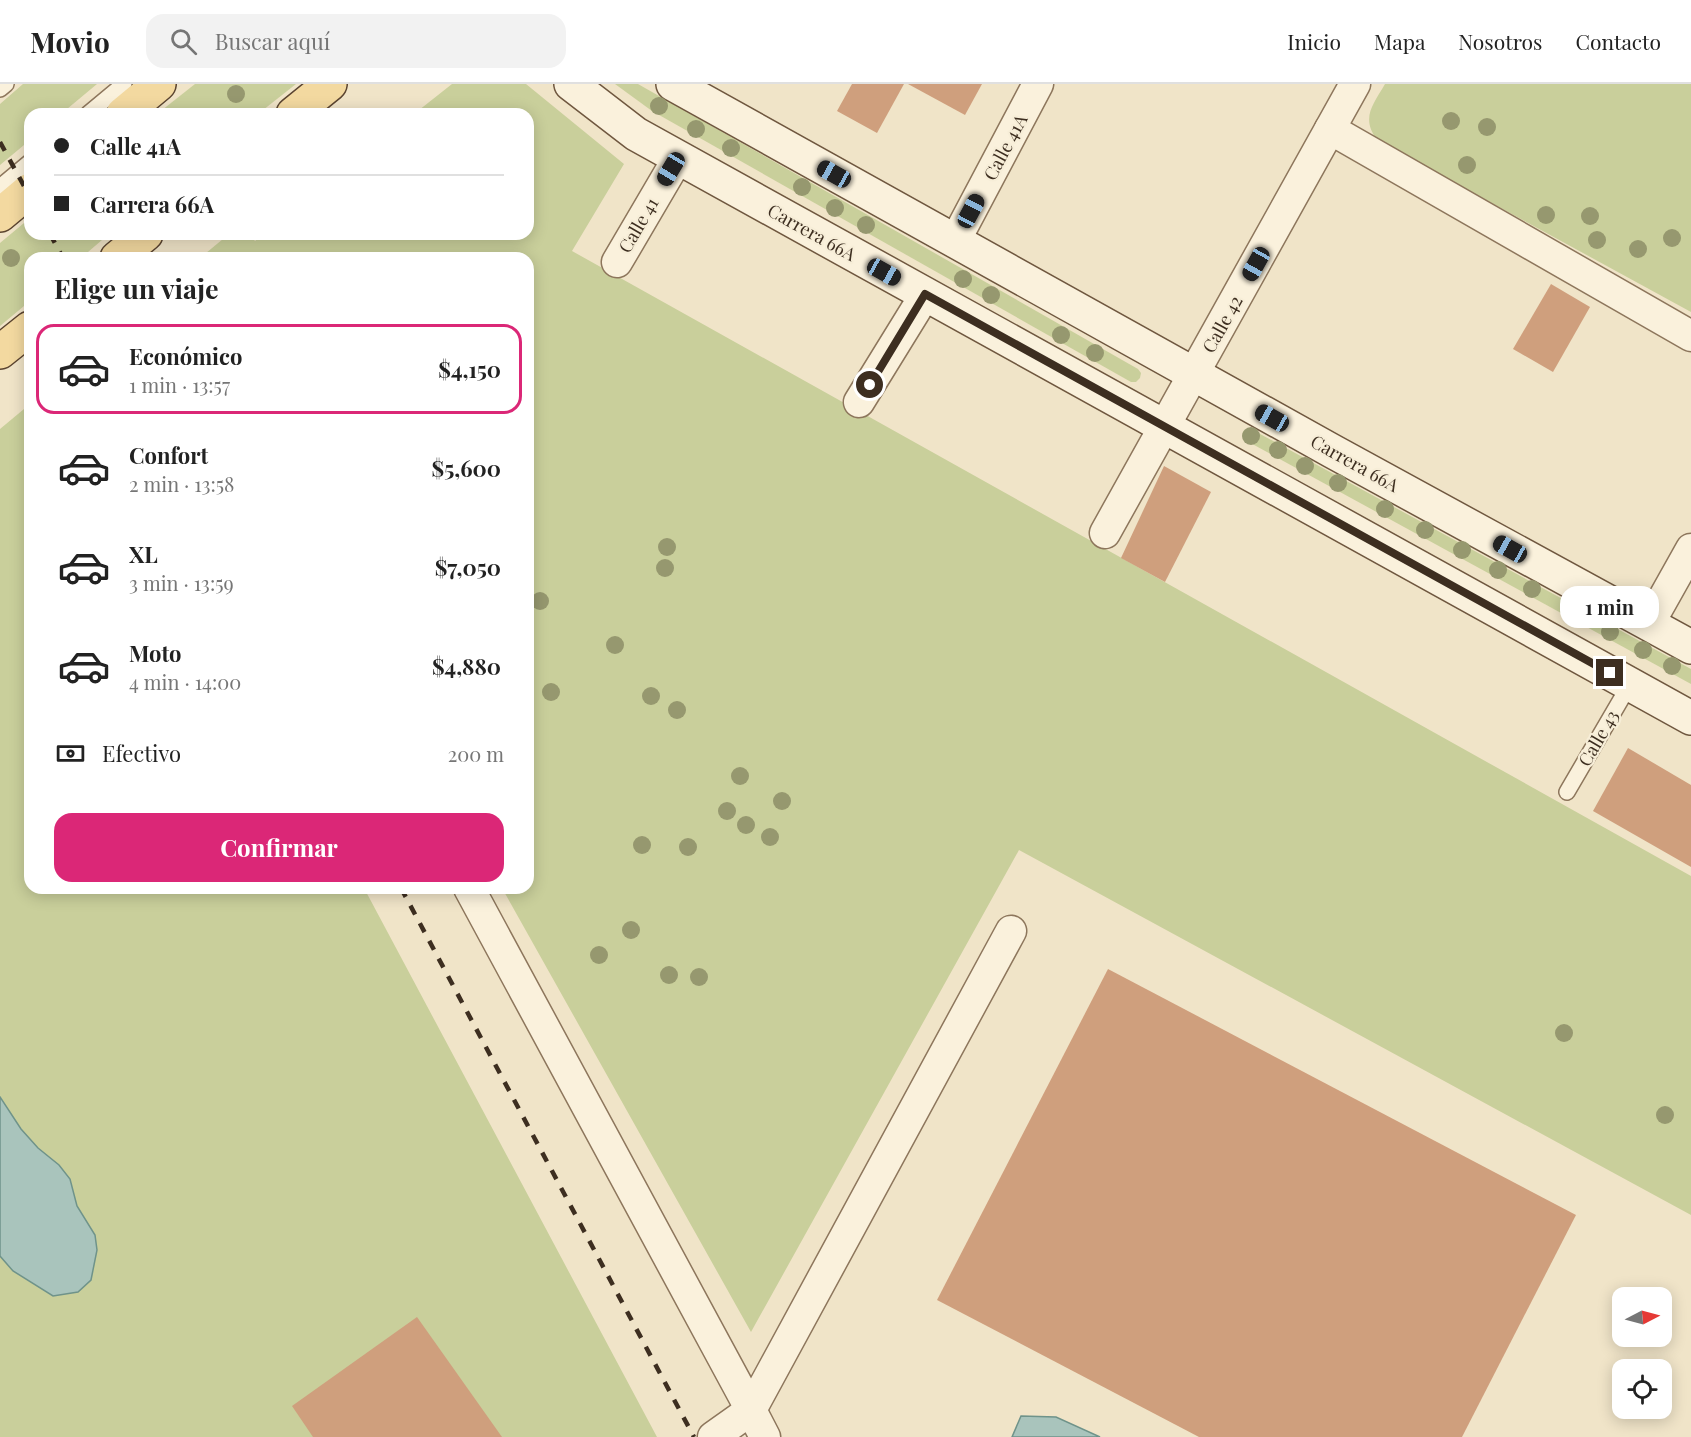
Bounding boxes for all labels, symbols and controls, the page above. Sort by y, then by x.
search box [146,14,566,68]
text: Movio [30,23,110,60]
icon: search [167,25,200,58]
text: Buscar aquí [215,26,330,56]
text: Inicio [1287,27,1341,55]
text: Mapa [1374,27,1425,55]
text: Nosotros [1458,27,1542,55]
text: Contacto [1575,27,1661,55]
street label: Calle 41A [978,109,1033,184]
text: Calle 41A [90,131,181,161]
car [654,149,688,189]
car [814,157,854,191]
text: Carrera 66A [90,189,214,219]
car [955,191,987,231]
street label: Calle 41 [613,193,664,257]
street label: Carrera 66A [764,198,861,266]
car [1239,244,1273,284]
car [864,255,904,289]
text: Elige un viaje [54,270,219,306]
street label: Calle 42 [1196,291,1248,357]
text: Económico [129,341,242,371]
icon: car [57,342,111,396]
text: $4,150 [438,354,501,384]
text: 1 min · 13:57 [129,371,230,398]
route start [856,371,883,398]
car [1252,401,1292,435]
street label: Carrera 66A [1307,429,1404,497]
text: Confort [129,440,208,470]
icon: car [57,441,111,495]
text: $5,600 [432,453,501,483]
text: 2 min · 13:58 [129,470,234,497]
car [1490,532,1530,566]
text: XL [129,539,158,569]
icon: car [57,540,111,594]
text: $7,050 [435,552,501,582]
text: 3 min · 13:59 [129,569,234,596]
callout: 1 min [1560,586,1660,628]
text: 1 min [1585,593,1634,620]
text: Moto [129,638,182,668]
icon: car [57,639,111,693]
text: $4,880 [432,651,501,681]
route end [1596,659,1623,686]
text: 4 min · 14:00 [129,668,241,695]
street label: Calle 43 [1572,705,1624,771]
icon: cash [54,737,87,770]
text: Efectivo [102,738,181,768]
text: 200 m [448,740,504,767]
button: Confirmar [54,813,504,882]
north arrow [1612,1287,1672,1347]
map controls [1612,1287,1672,1419]
button: locate [1612,1359,1672,1419]

